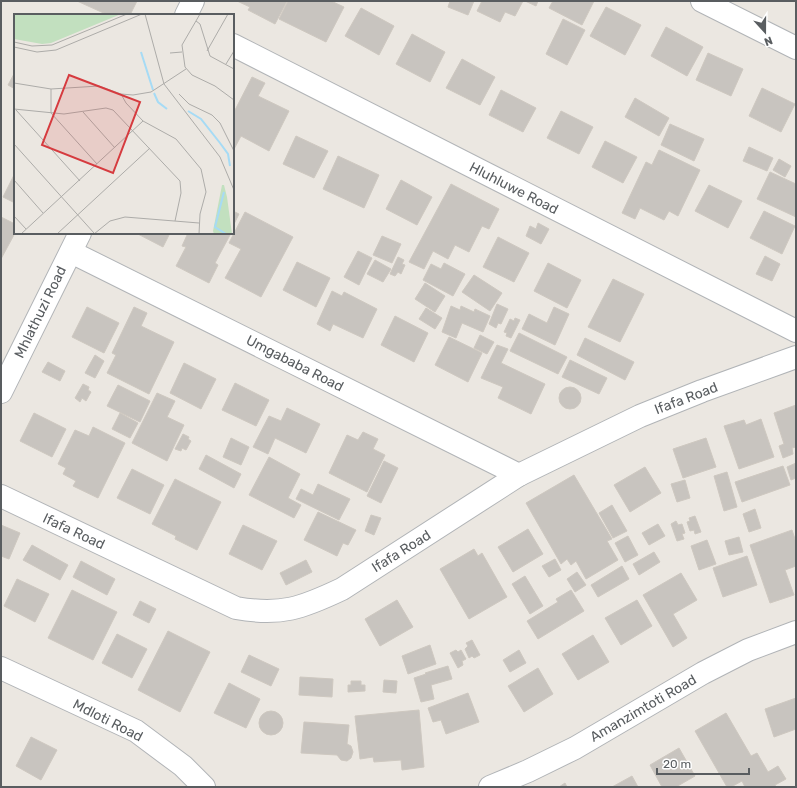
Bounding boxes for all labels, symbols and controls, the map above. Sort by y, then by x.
north arrow [745,12,785,52]
inset map [14,14,234,234]
text: N [762,33,774,48]
street label: Hluhluwe Road [466,159,561,218]
street label: Mhlathuzi Road [11,263,70,361]
street label: Umgababa Road [243,332,346,395]
street label: Ifafa Road [652,379,720,418]
street label: Ifafa Road [40,510,107,553]
street label: Ifafa Road [369,527,434,576]
street label: Amanzimtoti Road [587,671,699,746]
street label: Mdloti Road [70,696,146,745]
scale bar [657,750,749,776]
text: 20 m [663,757,691,771]

